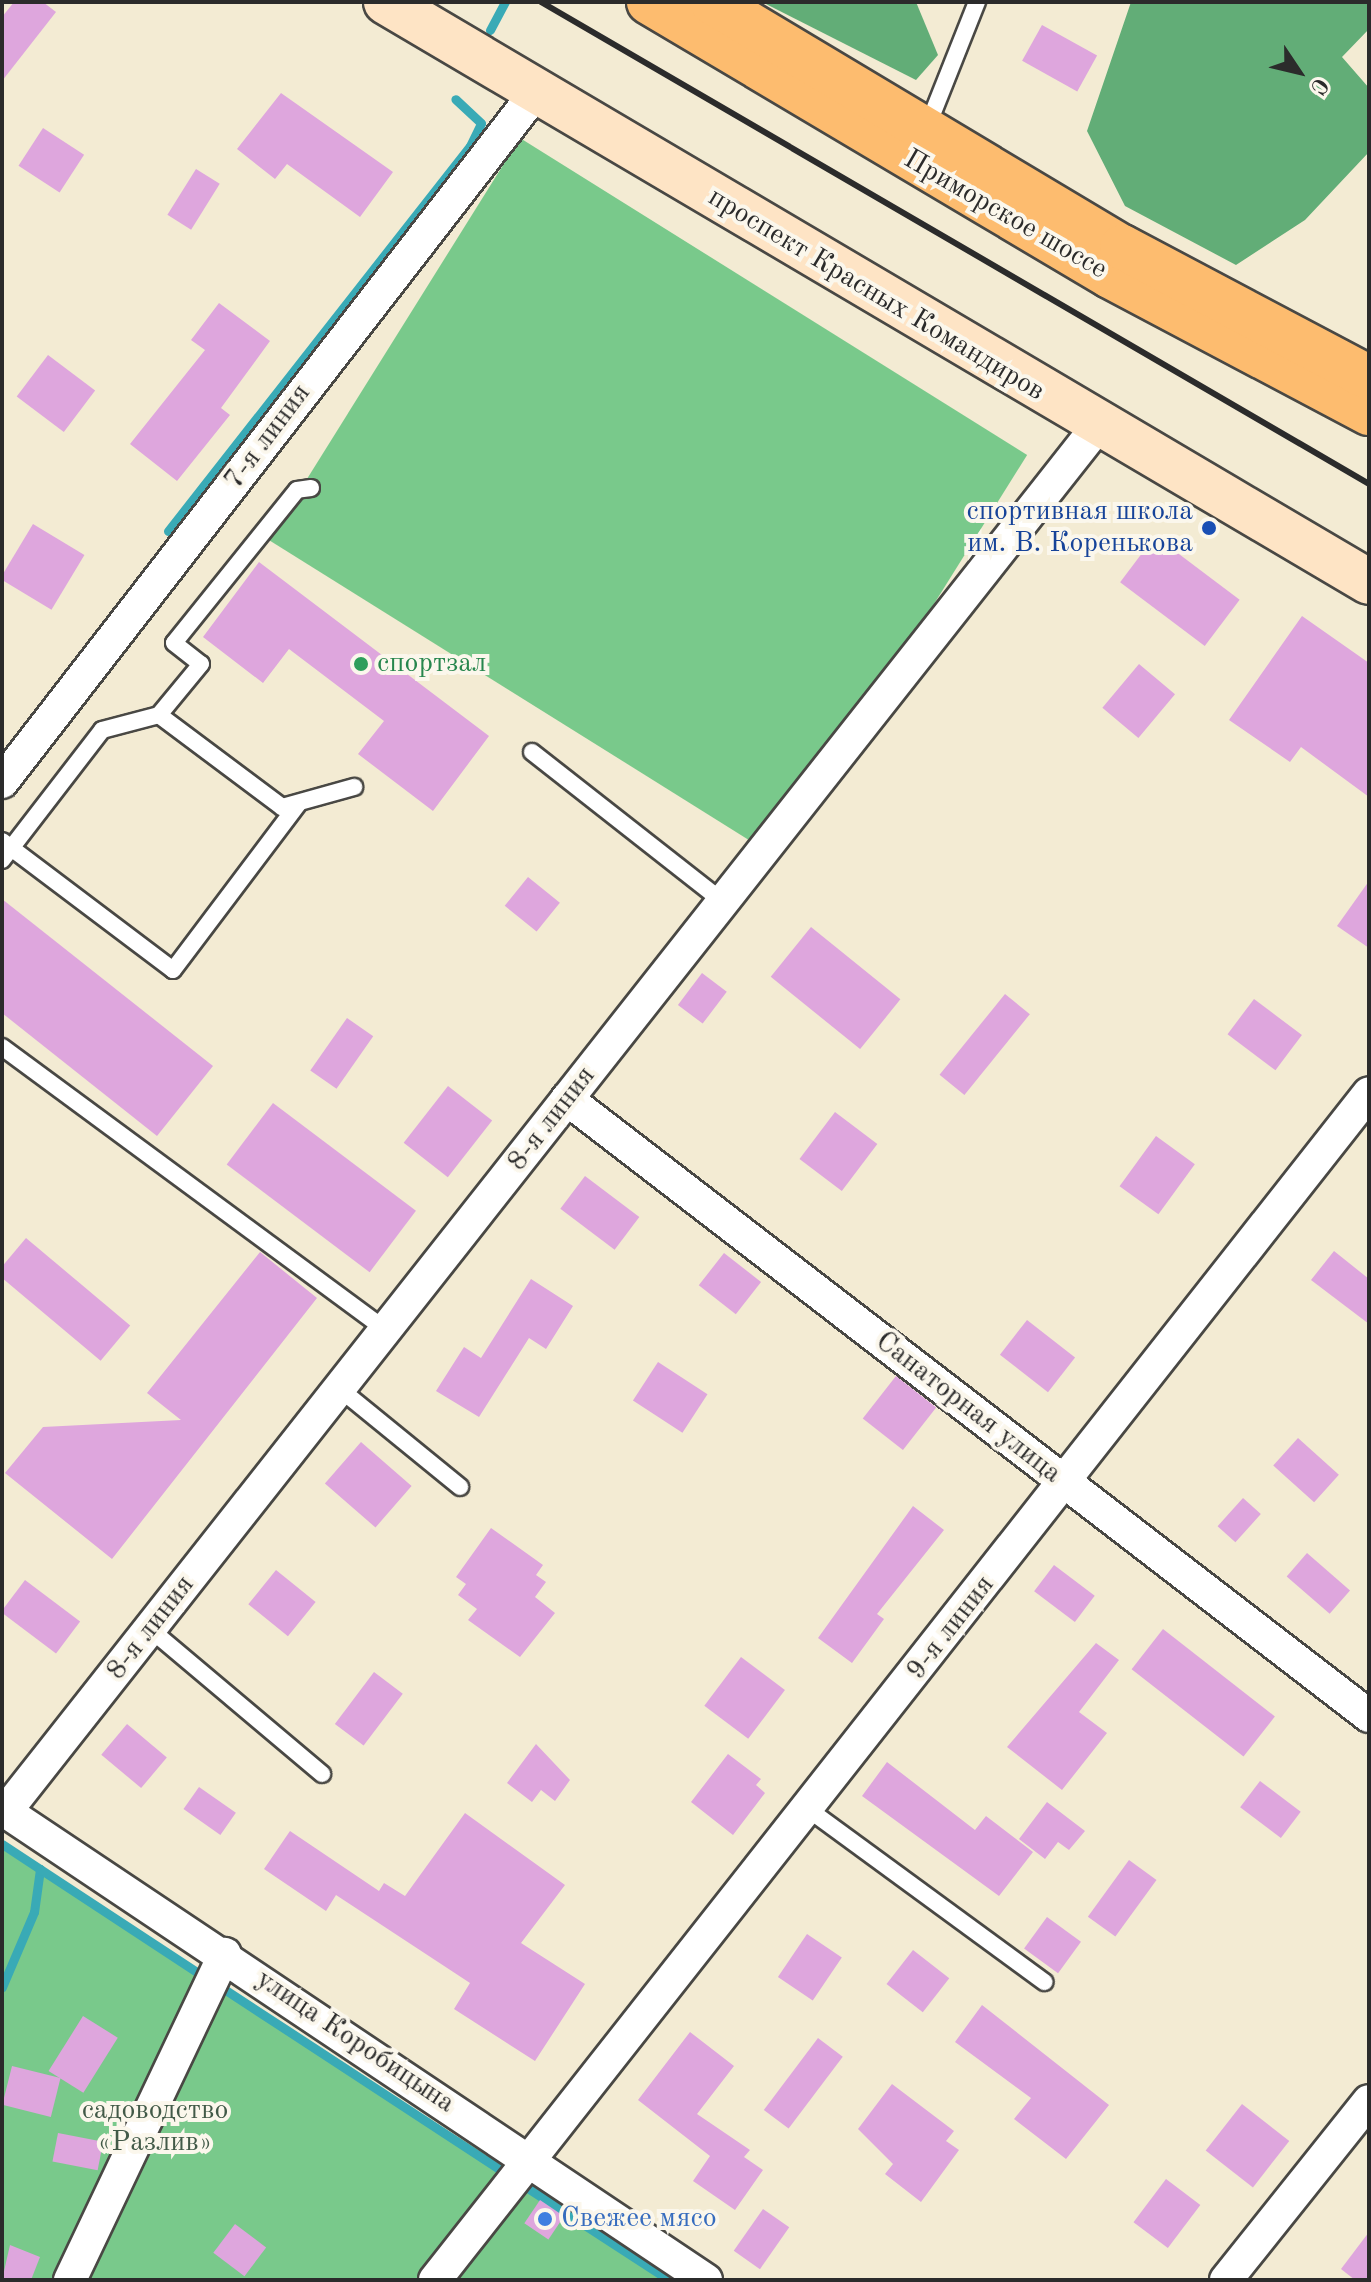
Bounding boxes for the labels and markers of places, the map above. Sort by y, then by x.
place label: спортивная школа им. В. Коренькова [967,495,1193,561]
marker: спортивная школа им. В. Коренькова [1200,519,1218,537]
place label: спортзал [377,647,486,681]
marker: спортзал [352,655,370,673]
place label: Свежее мясо [561,2202,717,2236]
marker: Свежее мясо [536,2210,554,2228]

